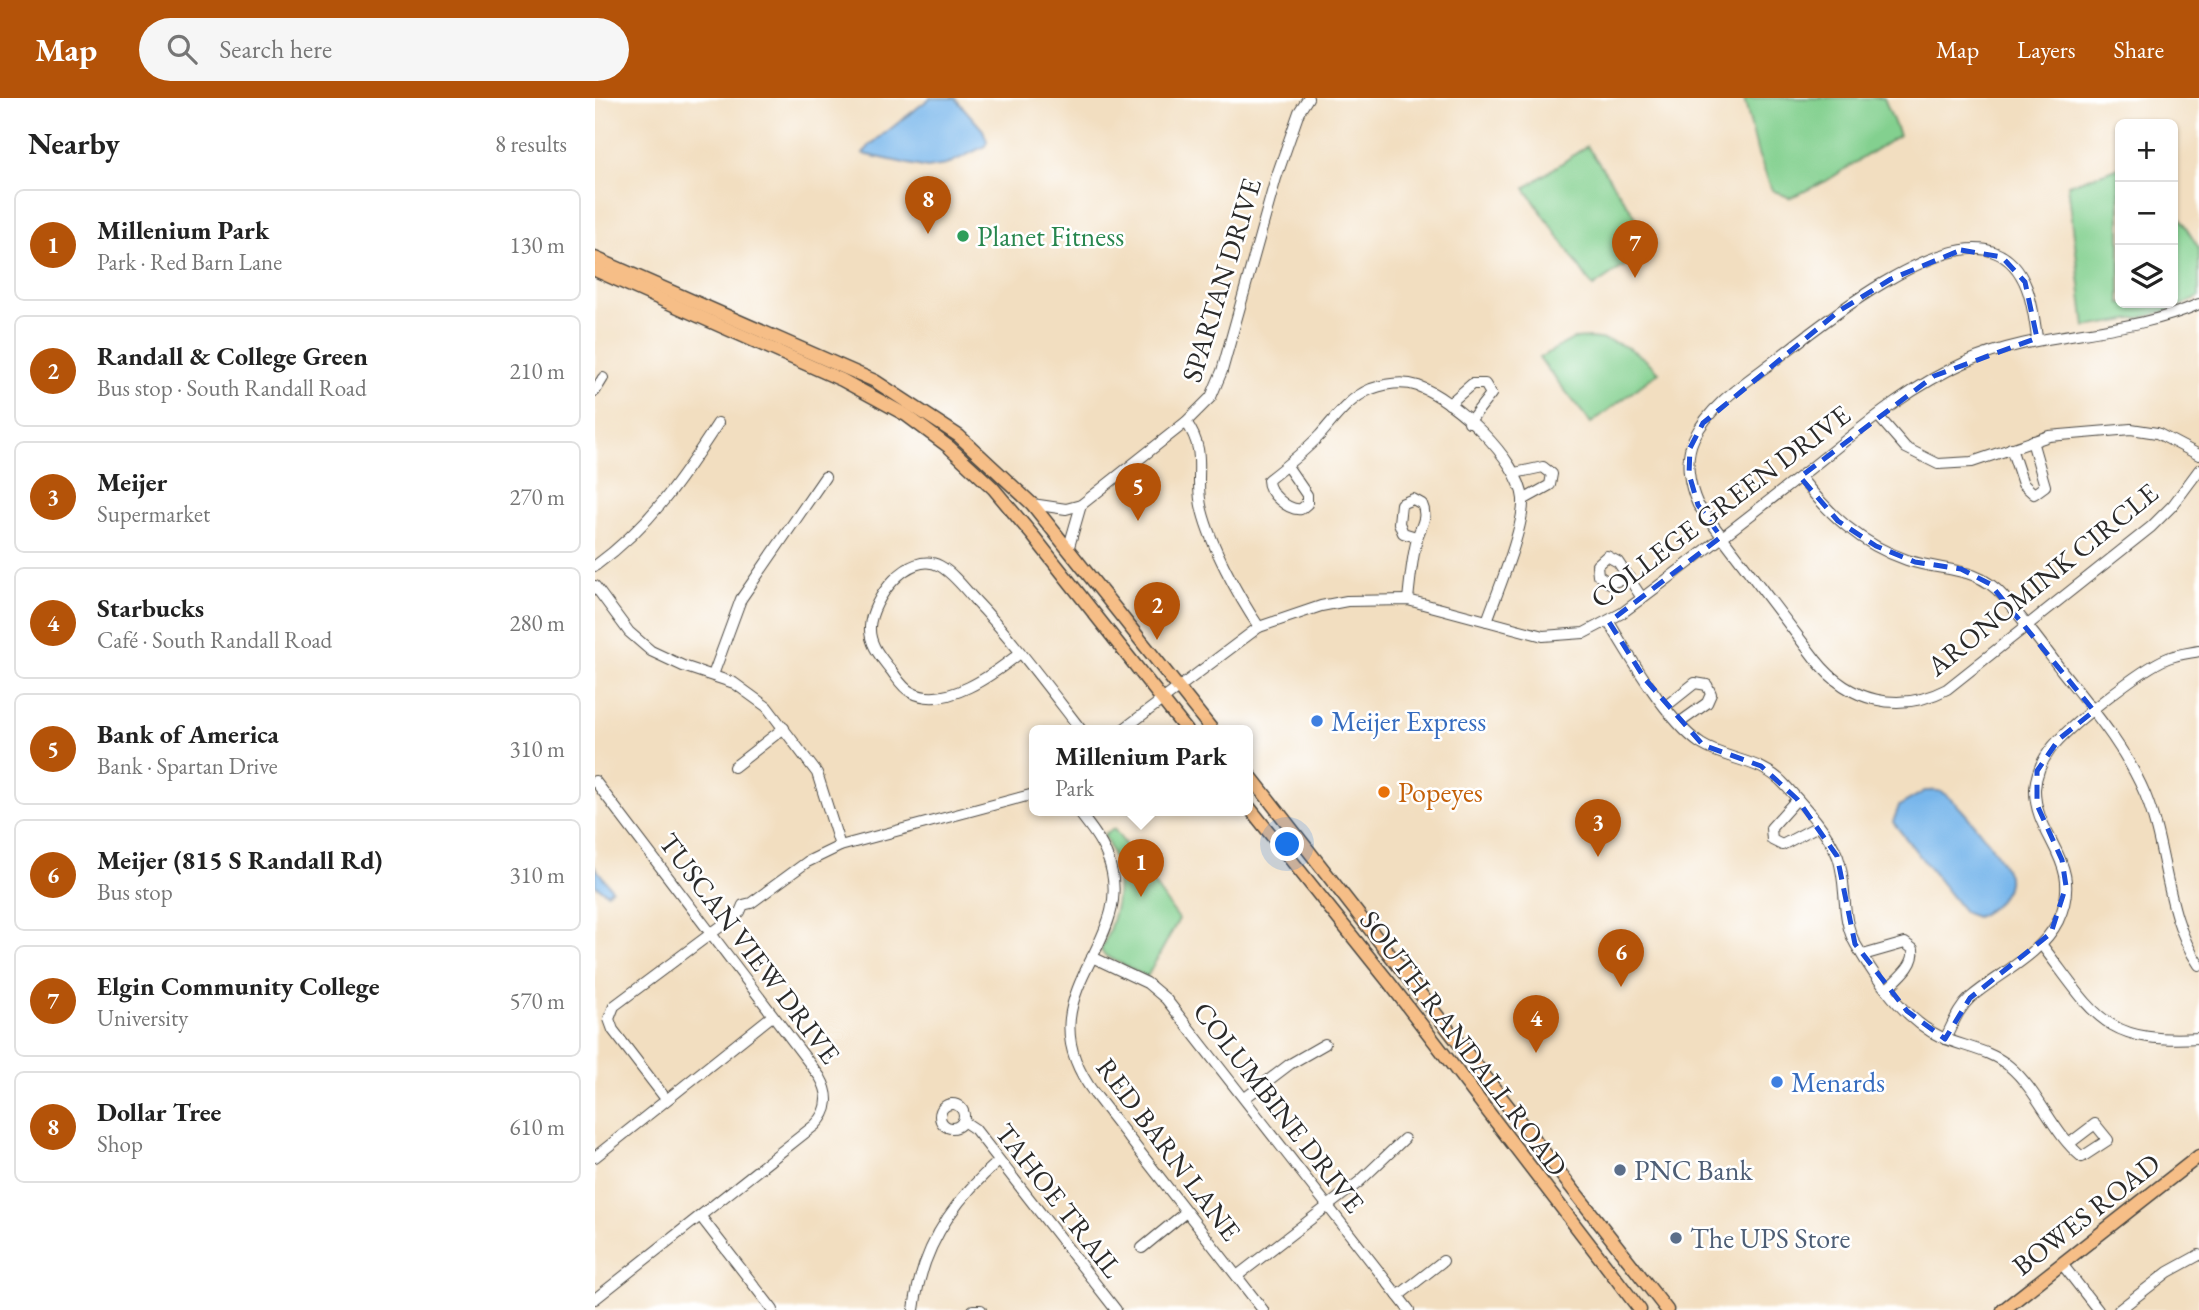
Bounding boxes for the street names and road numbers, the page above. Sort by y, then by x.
street label: SPARTAN DRIVE [1173,174,1269,386]
street label: COLLEGE GREEN DRIVE [1583,396,1857,616]
street label: ARONOMINK CIRCLE [1918,475,2165,684]
street label: TUSCAN VIEW DRIVE [651,825,849,1071]
street label: SOUTH RANDALL ROAD [1352,903,1576,1183]
street label: COLUMBINE DRIVE [1185,994,1373,1220]
street label: RED BARN LANE [1089,1050,1250,1248]
street label: TAHOE TRAIL [987,1116,1131,1285]
street label: BOWES ROAD [2005,1145,2167,1283]

